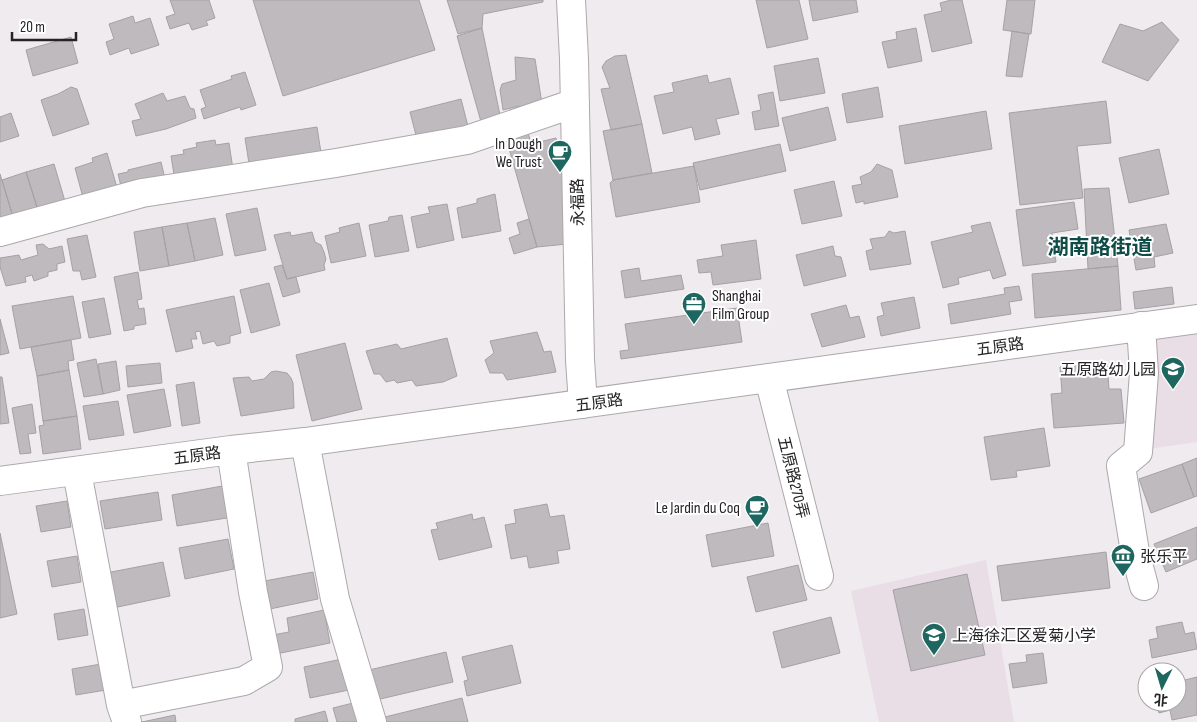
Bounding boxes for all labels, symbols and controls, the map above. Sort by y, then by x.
scale bar [12,10,76,42]
text: 20 m [20,18,45,37]
place label: In Dough We Trust [495,135,542,172]
cafe icon: In Dough We Trust [547,139,573,173]
street label: 永福路 [569,178,588,226]
district label: 湖南路街道 [1048,235,1153,260]
place label: Shanghai Film Group [712,287,769,324]
office icon: Shanghai Film Group [681,291,707,325]
street label: 五原路 [975,335,1025,360]
school or university icon: 五原路幼儿园 [1160,356,1186,390]
place label: 五原路幼儿园 [1060,361,1156,380]
street label: 五原路 [574,391,624,416]
street label: 五原路270弄 [773,434,812,520]
street label: 五原路 [172,444,222,469]
cafe icon: Le Jardin du Coq [744,494,770,528]
place label: Le Jardin du Coq [656,499,740,518]
museum icon: 张乐平 [1110,543,1136,577]
place label: 张乐平 [1140,548,1188,567]
school or university icon: 上海徐汇区爱菊小学 [921,622,947,656]
place label: 上海徐汇区爱菊小学 [952,627,1096,646]
north arrow [1137,662,1187,712]
text: 北 [1153,690,1169,709]

